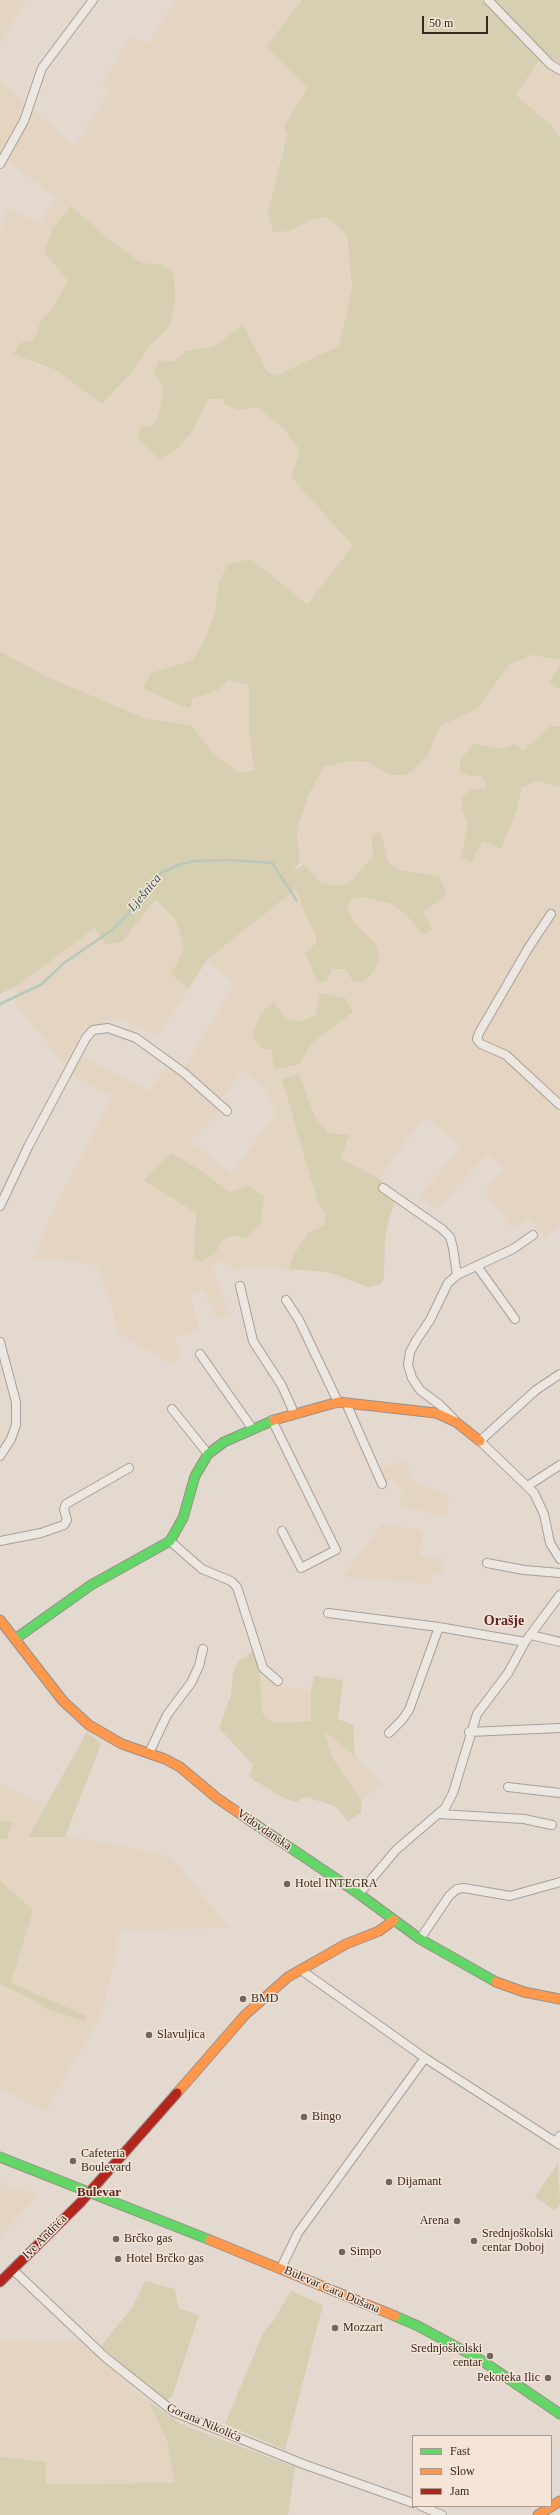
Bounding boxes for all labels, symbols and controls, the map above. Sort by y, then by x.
scale bar [424,8,490,34]
text: 50 m [429,16,453,30]
water label: Lješnica [125,871,165,915]
district label: Orašje [484,1613,524,1629]
street label: Vidovdanska [234,1807,294,1853]
place label: Hotel INTEGRA [295,1877,377,1891]
marker: Hotel INTEGRA [282,1879,292,1889]
place label: BMD [251,1992,278,2006]
marker: BMD [238,1994,248,2004]
place label: Slavuljica [157,2028,205,2042]
marker: Slavuljica [144,2030,154,2040]
place label: Bingo [312,2110,341,2124]
marker: Bingo [299,2112,309,2122]
place label: Cafeteria Boulevard [81,2147,131,2175]
marker: Cafeteria Boulevard [68,2156,78,2166]
place label: Dijamant [397,2175,442,2189]
marker: Dijamant [384,2177,394,2187]
district label: Bulevar [77,2185,121,2201]
street label: Ive Andrića [20,2212,70,2262]
place label: Arena [420,2214,449,2228]
marker: Arena [452,2216,462,2226]
place label: Srednjoškolski centar Doboj [482,2227,553,2255]
place label: Brčko gas [124,2232,172,2246]
marker: Brčko gas [111,2234,121,2244]
marker: Srednjoškolski centar Doboj [469,2236,479,2246]
place label: Simpo [350,2245,381,2259]
marker: Simpo [337,2247,347,2257]
place label: Hotel Brčko gas [126,2252,204,2266]
marker: Hotel Brčko gas [113,2254,123,2264]
street label: Bulevar Cara Dušana [282,2263,382,2317]
place label: Mozzart [343,2321,383,2335]
marker: Mozzart [330,2323,340,2333]
place label: Srednjoškolski centar [411,2342,482,2370]
marker: Srednjoškolski centar [485,2351,495,2361]
place label: Pekoteka Ilic [477,2371,540,2385]
marker: Pekoteka Ilic [543,2373,553,2383]
street label: Gorana Nikolića [165,2401,243,2445]
legend [412,2435,552,2507]
text: Fast [450,2444,470,2458]
text: Slow [450,2464,475,2478]
text: Jam [450,2484,469,2498]

